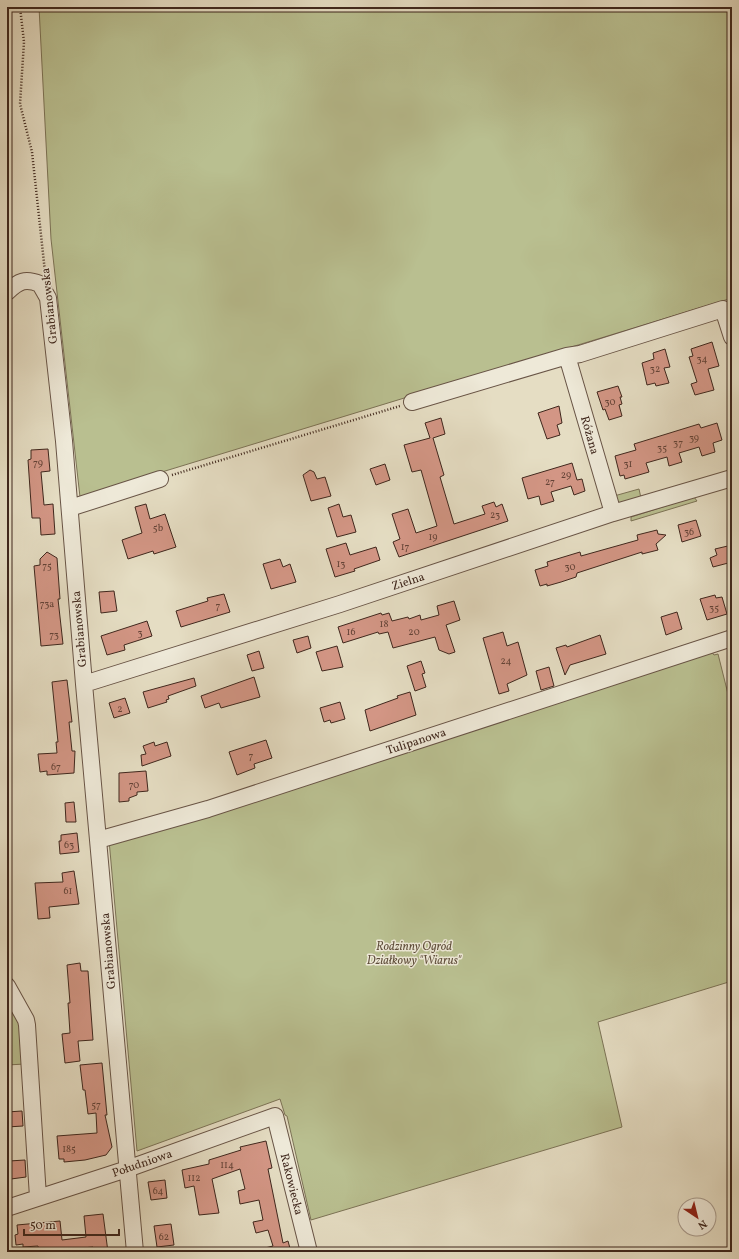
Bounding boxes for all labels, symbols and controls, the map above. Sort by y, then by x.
street label: Grabianowska [38,267,62,345]
house number: 34 [696,352,708,366]
house number: 32 [650,362,660,376]
house number: 30 [605,395,615,409]
street label: Różana [576,414,602,456]
house number: 39 [689,431,699,445]
house number: 37 [673,436,683,450]
house number: 35 [657,441,667,455]
house number: 79 [33,456,43,470]
house number: 31 [623,457,633,471]
house number: 29 [561,468,571,482]
house number: 27 [545,475,555,489]
house number: 23 [490,508,500,522]
house number: 5b [153,521,164,535]
house number: 36 [684,525,694,539]
house number: 19 [428,530,438,544]
house number: 17 [401,540,410,554]
house number: 13 [336,557,346,571]
house number: 75 [42,559,52,573]
house number: 30 [565,560,575,574]
street label: Zielna [390,569,427,595]
street label: Grabianowska [69,590,91,668]
house number: 73a [40,597,54,611]
house number: 7 [216,599,221,613]
house number: 35 [709,601,719,615]
house number: 18 [380,617,388,631]
house number: 16 [347,625,355,639]
house number: 20 [408,625,420,639]
house number: 3 [137,626,143,640]
house number: 73 [49,628,59,642]
house number: 24 [500,654,512,668]
house number: 2 [117,702,123,716]
street label: Tulipanowa [384,725,448,759]
house number: 7 [249,749,254,763]
house number: 67 [51,760,61,774]
house number: 70 [129,778,139,792]
house number: 63 [64,838,74,852]
house number: 61 [64,884,73,898]
street label: Grabianowska [98,912,120,990]
park label: Rodzinny Ogród Działkowy "Wiarus" [367,939,462,969]
house number: 57 [91,1098,101,1112]
house number: 185 [62,1142,76,1156]
street label: Południowa [110,1146,174,1182]
street label: Rakowiecka [276,1152,306,1217]
house number: 114 [220,1158,234,1172]
house number: 112 [187,1171,201,1185]
house number: 64 [153,1184,163,1198]
north arrow [677,1197,717,1237]
scale bar [24,1211,119,1237]
text: N [694,1216,709,1232]
text: 50 m [30,1218,56,1234]
house number: 62 [159,1230,169,1244]

